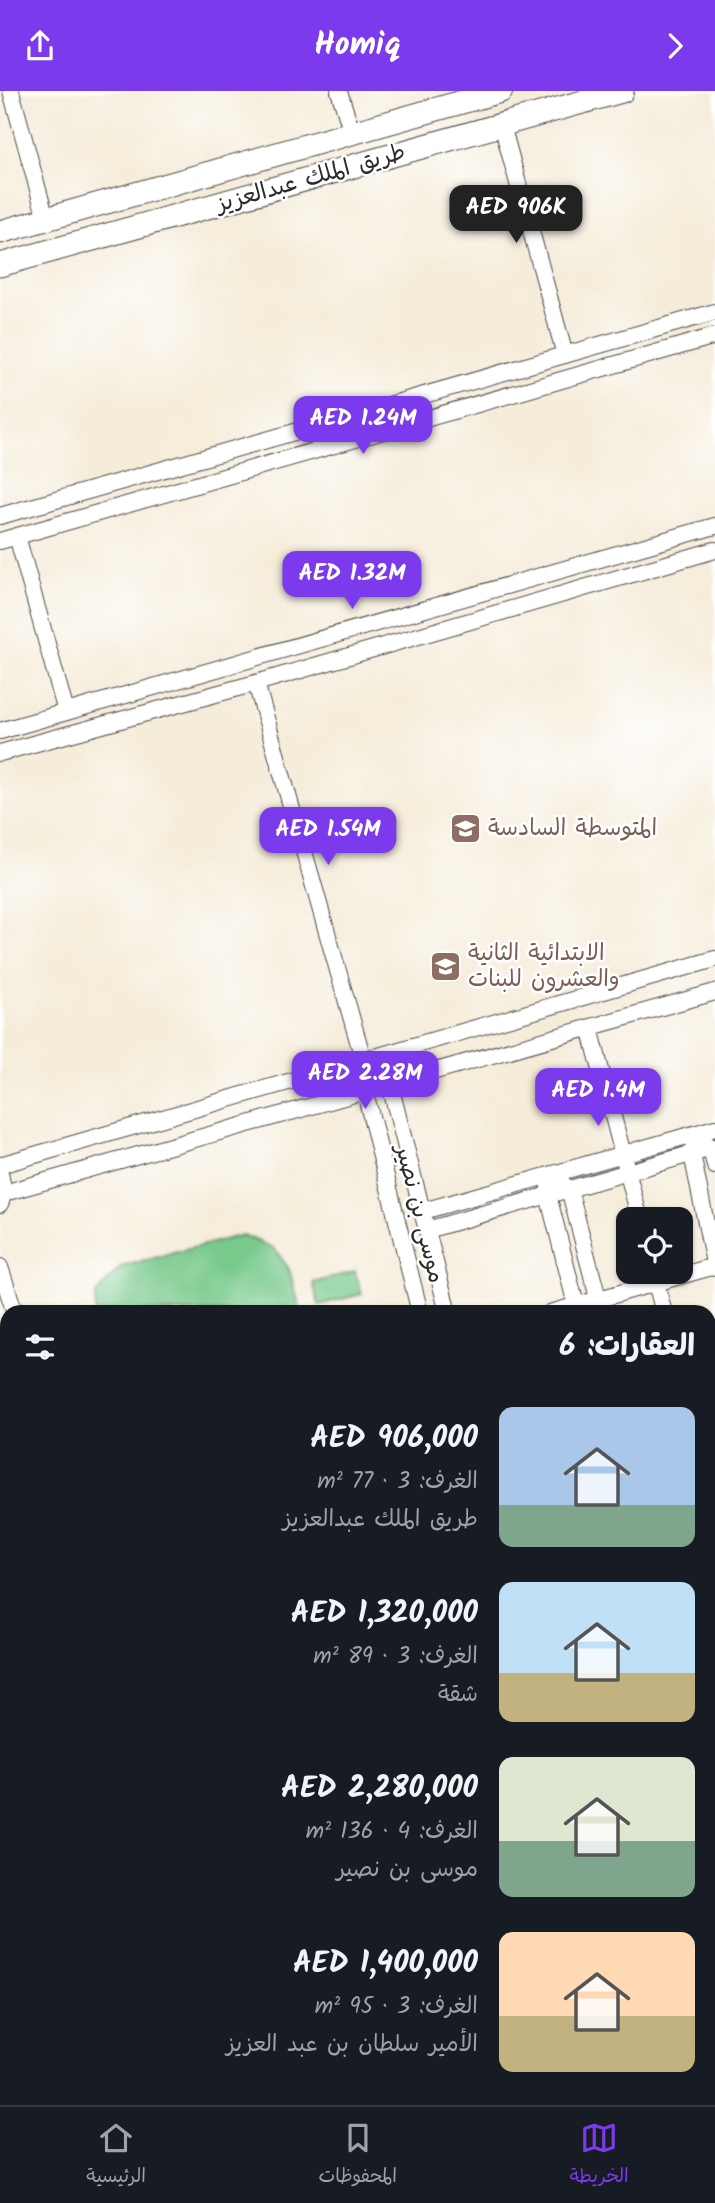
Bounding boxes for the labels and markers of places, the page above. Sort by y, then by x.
pin: AED 906K [444,185,588,245]
pin: AED 1.24M [283,397,443,456]
pin: AED 1.32M [272,552,432,611]
pin: AED 1.54M [248,807,408,867]
place label: المتوسطة السادسة [488,811,657,847]
school or university icon: المتوسطة السادسة [448,812,482,846]
place label: الابتدائية الثانية والعشرون للبنات [468,936,620,998]
school or university icon: الابتدائية الثانية والعشرون للبنات [428,950,462,984]
pin: AED 2.28M [285,1051,445,1111]
pin: AED 1.4M [526,1069,670,1128]

